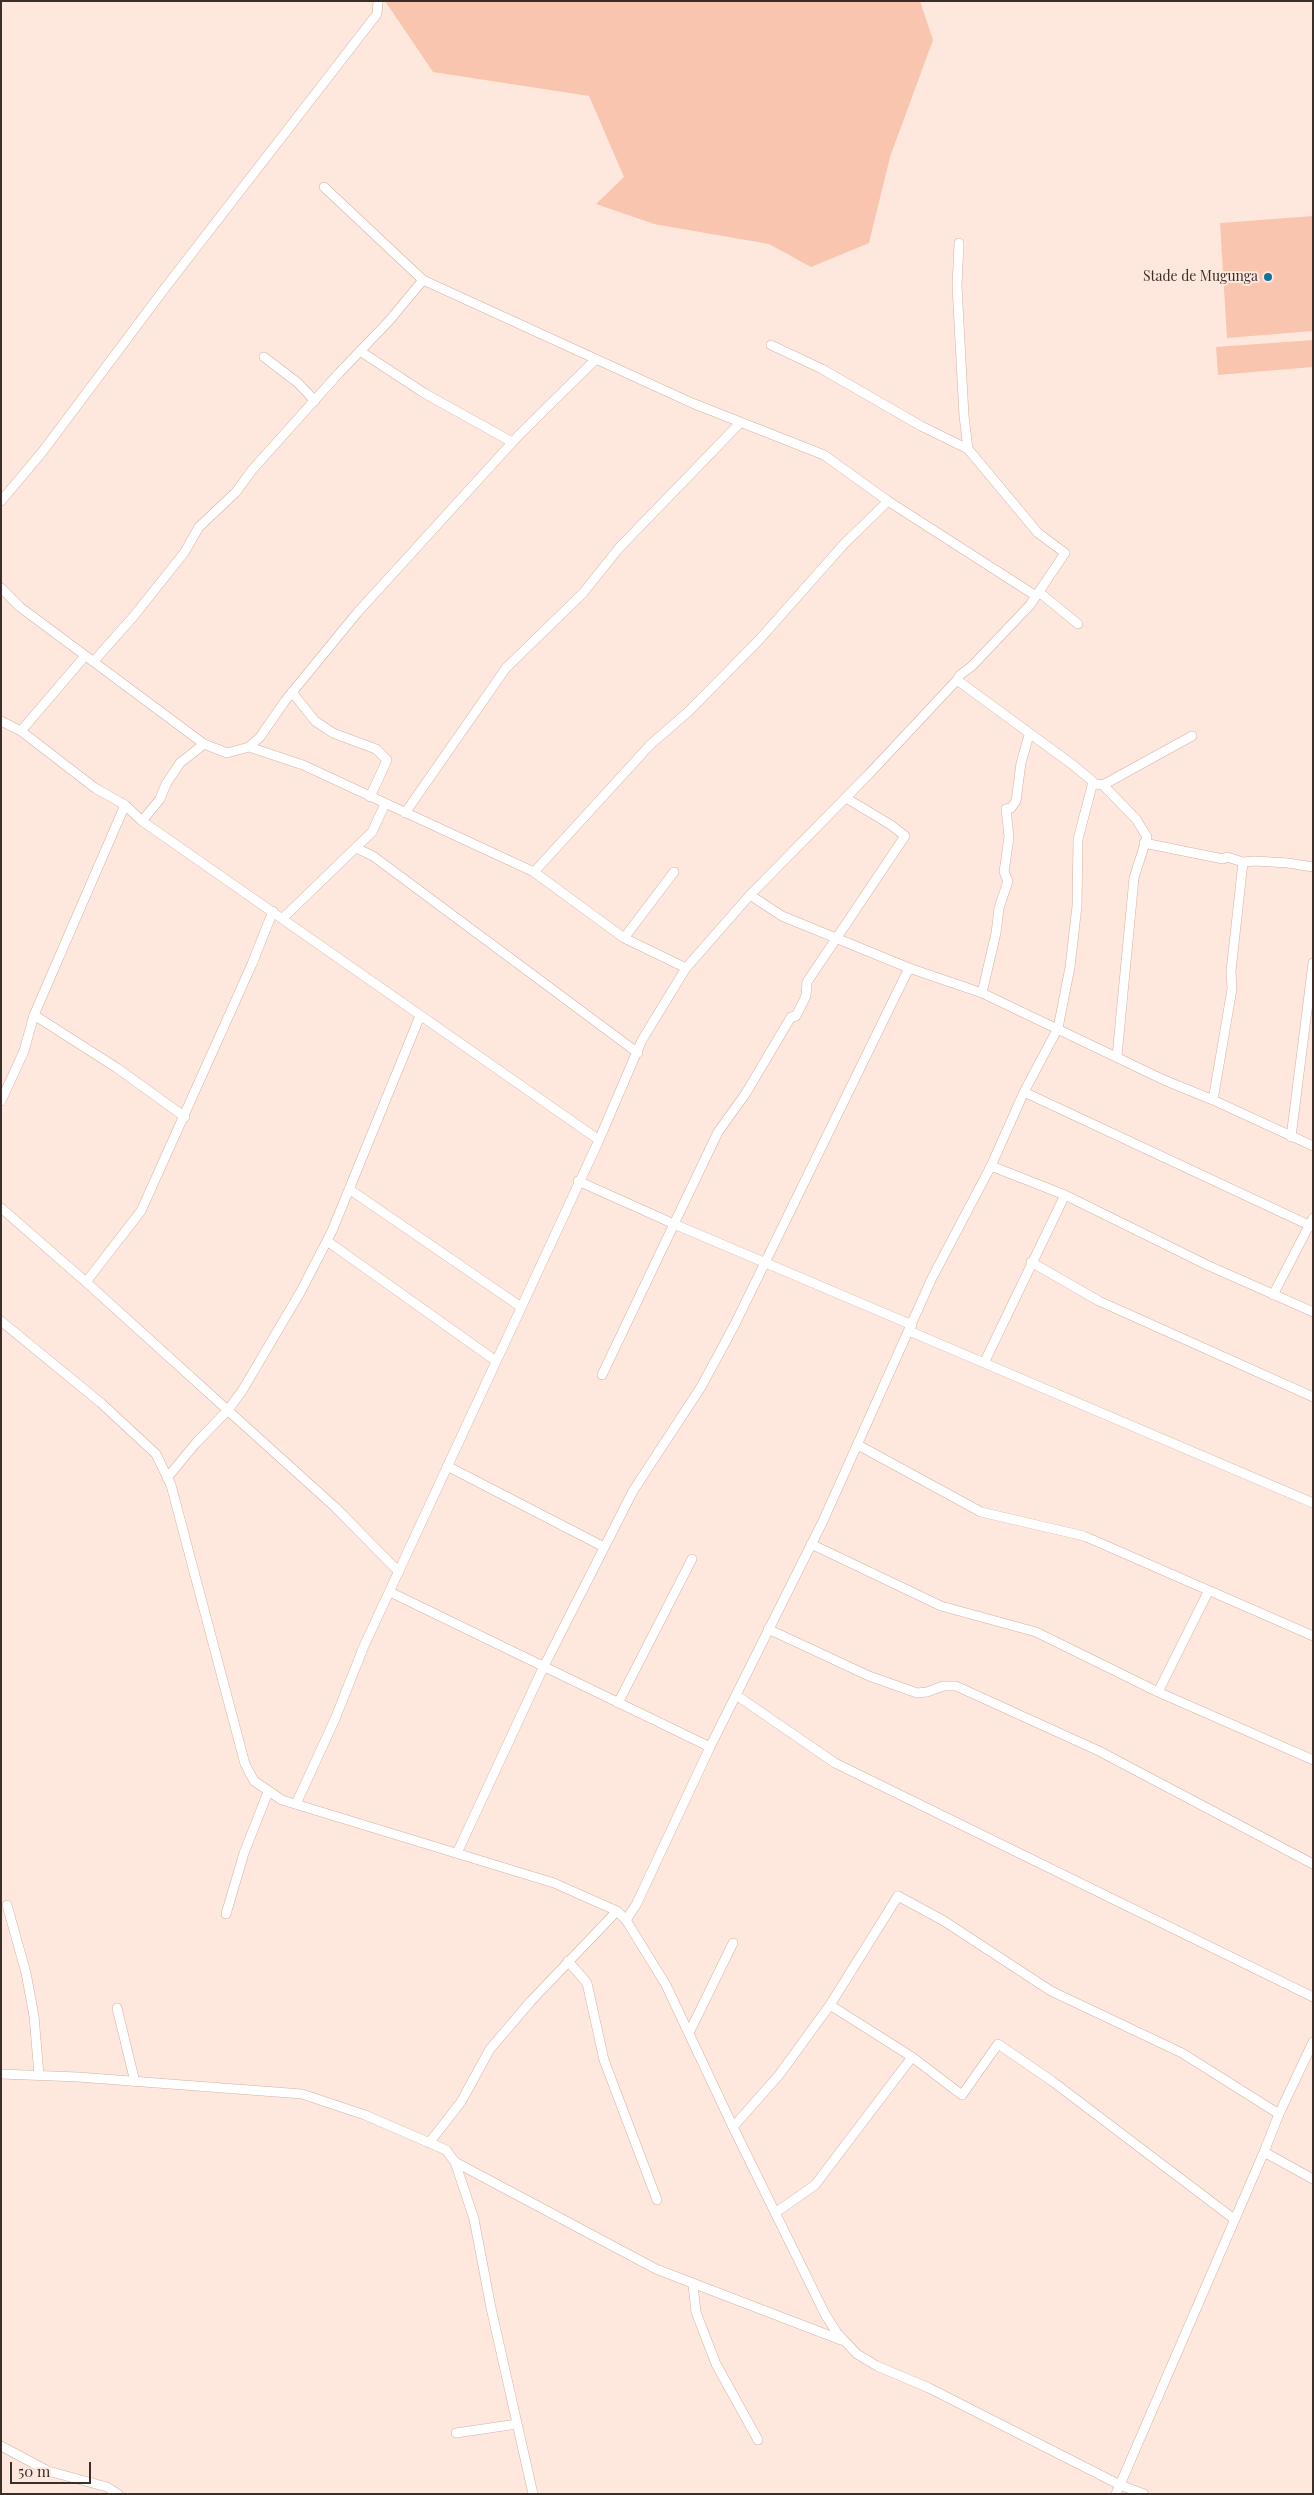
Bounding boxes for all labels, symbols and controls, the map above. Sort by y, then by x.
place label: Stade de Mugunga [1143,269,1258,285]
marker: Stade de Mugunga [1262,271,1274,283]
scale bar [12,2452,94,2484]
text: 50 m [18,2461,50,2481]

